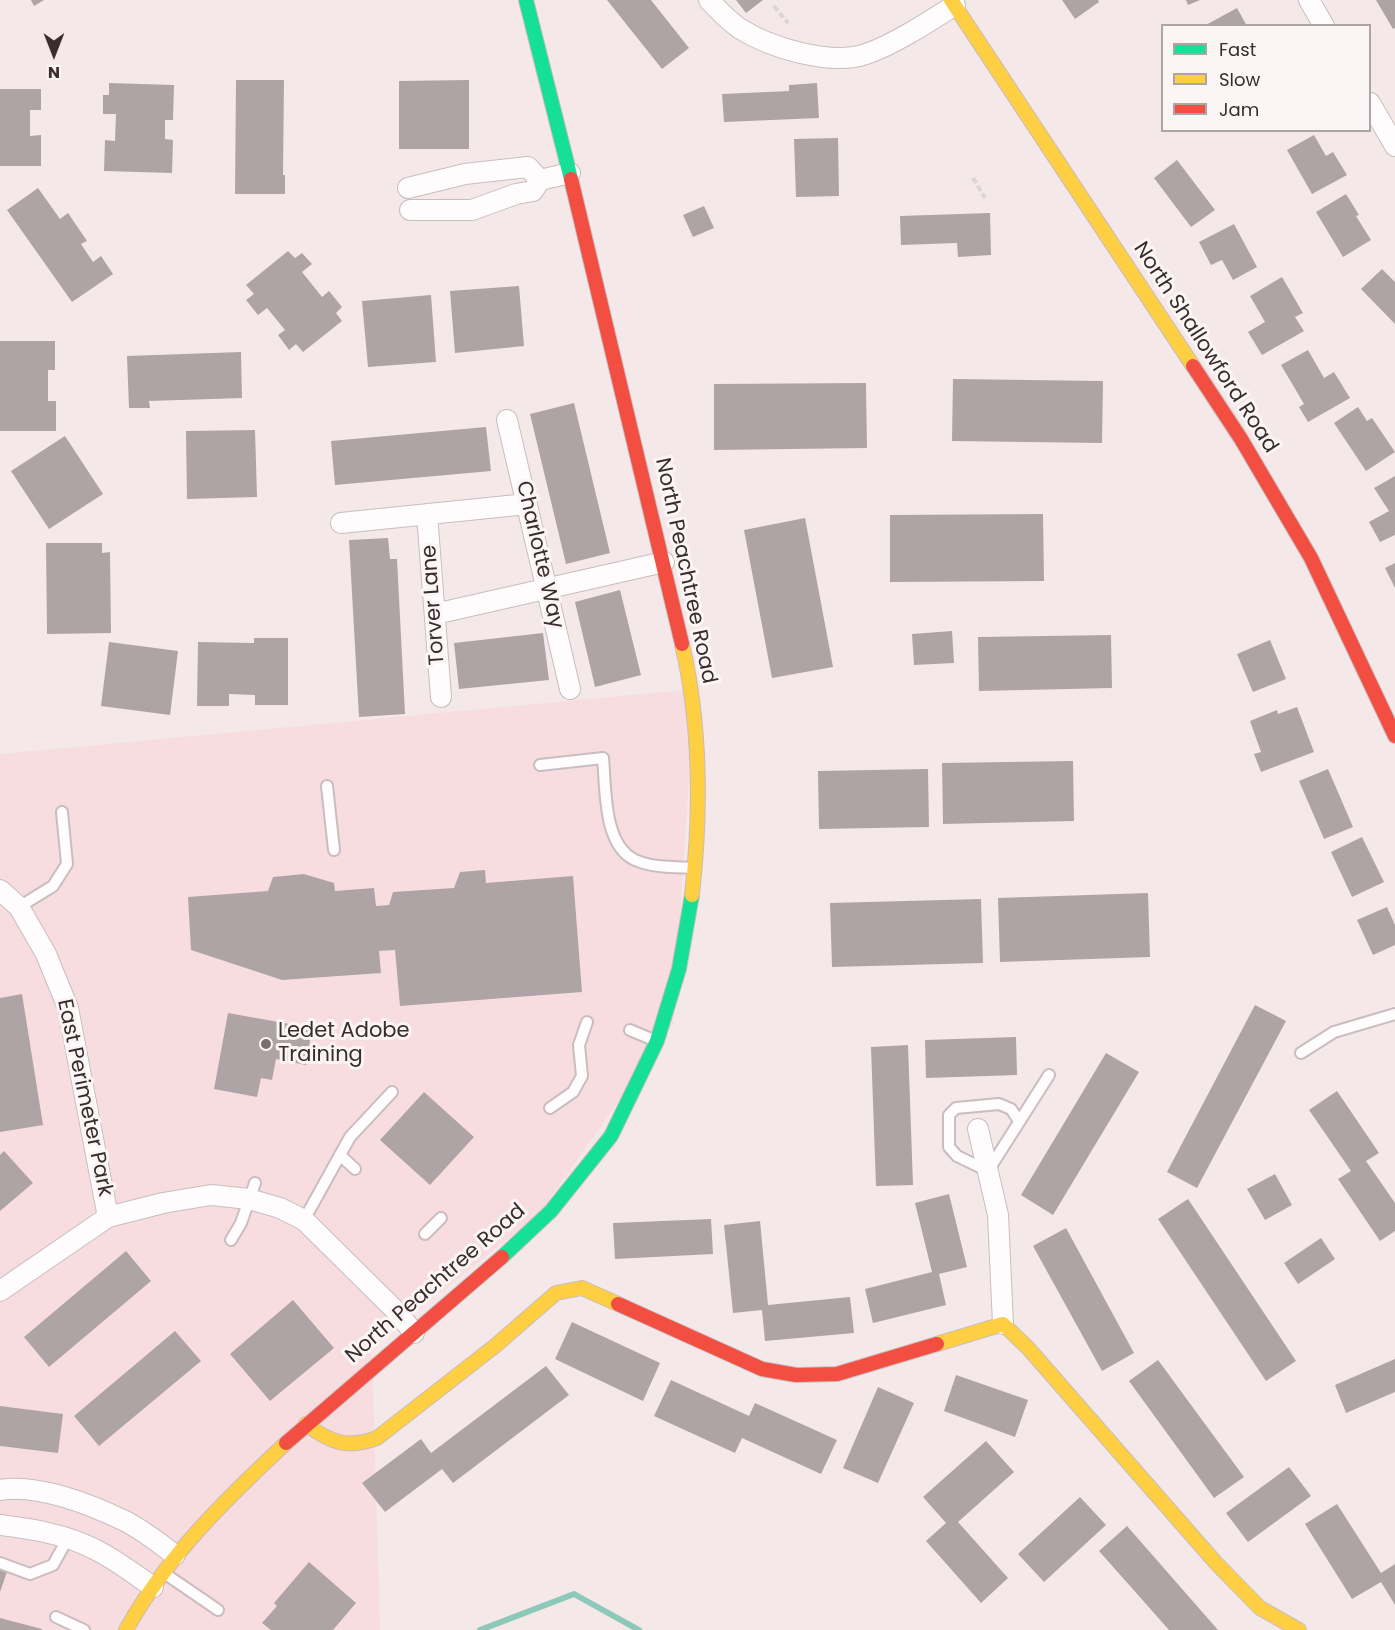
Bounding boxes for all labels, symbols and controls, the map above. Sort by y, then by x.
north arrow [24,24,84,84]
legend [1161,24,1371,132]
text: Fast [1219,37,1256,62]
text: N [48,61,60,84]
text: Slow [1219,67,1260,92]
text: Jam [1219,97,1259,122]
street label: North Shallowford Road [1127,238,1283,458]
street label: North Peachtree Road [649,456,721,686]
street label: Charlotte Way [510,479,568,631]
street label: Torver Lane [417,544,451,666]
street label: East Perimeter Park [51,997,117,1199]
place label: Ledet Adobe Training [278,1019,410,1069]
marker: Ledet Adobe Training [259,1037,273,1051]
street label: North Peachtree Road [341,1199,531,1369]

